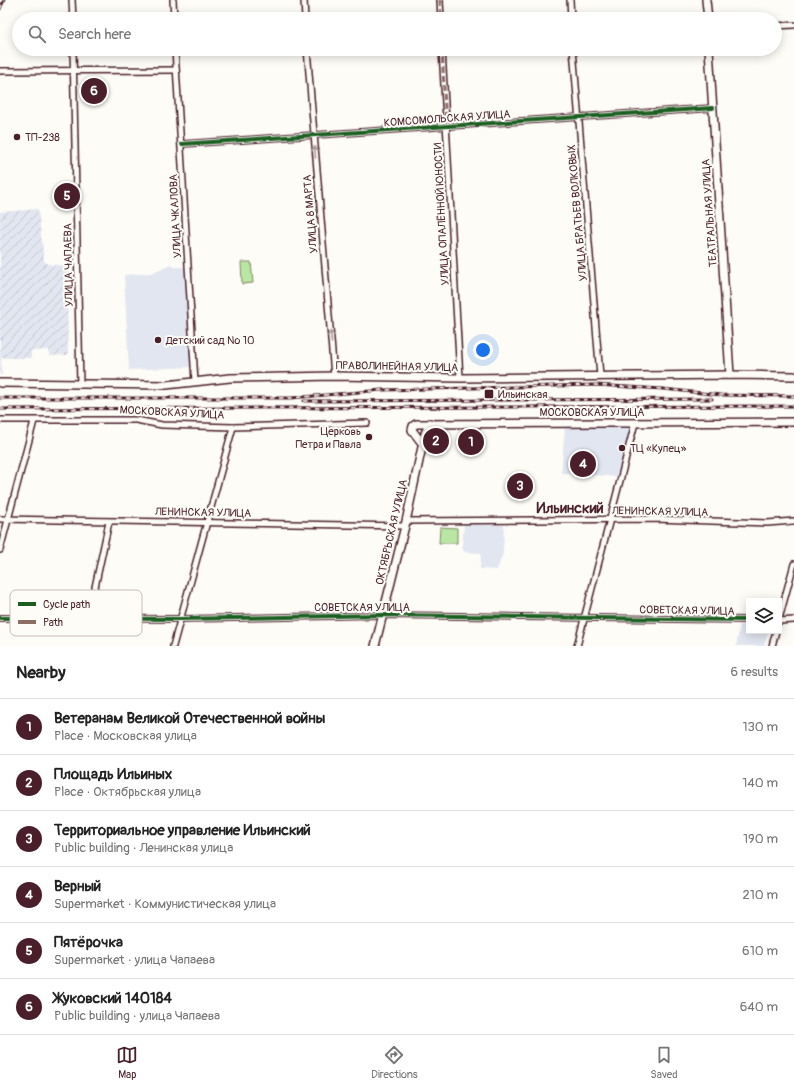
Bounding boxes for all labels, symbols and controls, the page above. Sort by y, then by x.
search box [12,12,782,56]
icon: search [26,23,48,45]
text: Search here [58,25,131,44]
pin: 6 [81,76,107,106]
street label: КОМСОМОЛЬСКАЯ УЛИЦА [383,108,511,129]
place label: ТП-238 [25,131,60,144]
marker: ТП-238 [12,132,22,142]
street label: УЛИЦА ОПАЛЁННОЙ ЮНОСТИ [431,142,452,286]
street label: УЛИЦА БРАТЬЕВ ВОЛКОВЫХ [565,144,590,282]
one-way arrow [311,146,318,159]
street label: ТЕАТРАЛЬНАЯ УЛИЦА [699,158,720,268]
street label: УЛИЦА ЧКАЛОВА [167,174,184,258]
street label: УЛИЦА 8 МАРТА [301,174,320,254]
pin: 5 [54,181,80,211]
street label: УЛИЦА ЧАПАЕВА [61,223,76,307]
one-way arrow [327,331,335,344]
place label: Детский сад № 10 [165,334,255,347]
marker: Детский сад № 10 [153,335,163,345]
your location [473,340,493,360]
street label: ПРАВОЛИНЕЙНАЯ УЛИЦА [336,359,458,374]
marker: Ильинская [483,388,495,400]
place label: Ильинская [498,388,547,401]
street label: МОСКОВСКАЯ УЛИЦА [119,403,225,422]
street label: МОСКОВСКАЯ УЛИЦА [540,406,644,419]
place label: Церковь Петра и Павла [295,425,361,451]
pin: 2 [423,426,449,456]
pin: 1 [458,427,484,457]
marker: Церковь Петра и Павла [364,432,374,442]
place label: ТЦ «Купец» [630,442,687,455]
marker: ТЦ «Купец» [617,443,627,453]
pin: 4 [570,449,596,479]
pin: 3 [507,471,533,501]
street label: ОКТЯБРЬСКАЯ УЛИЦА [373,478,410,586]
district label: Ильинский [536,499,604,518]
street label: ЛЕНИНСКАЯ УЛИЦА [611,504,708,519]
street label: ЛЕНИНСКАЯ УЛИЦА [154,505,251,520]
legend [10,590,142,636]
text: Cycle path [43,598,90,611]
map controls [746,598,782,634]
button: layers [746,598,782,634]
street label: СОВЕТСКАЯ УЛИЦА [314,601,410,614]
street label: СОВЕТСКАЯ УЛИЦА [639,603,735,618]
text: Path [43,616,63,629]
text: Nearby [16,662,65,683]
text: 6 results [731,664,778,680]
text: Ветеранам Великой Отечественной войны [54,709,325,728]
text: 1 [26,719,32,735]
text: 130 m [742,719,778,735]
text: Place · Московская улица [54,728,197,744]
text: Площадь Ильиных [54,765,172,784]
text: 2 [25,775,33,791]
text: 140 m [742,775,778,791]
text: Place · Октябрьская улица [54,784,201,800]
text: Территориальное управление Ильинский [54,821,311,840]
text: 3 [25,831,33,847]
text: 190 m [743,831,778,847]
text: Public building · Ленинская улица [54,840,233,856]
text: Верный [54,877,101,896]
text: 4 [25,887,33,903]
text: 210 m [742,887,778,903]
text: Supermarket · Коммунистическая улица [54,896,276,912]
text: Пятёрочка [54,933,123,952]
text: 5 [25,943,33,959]
text: 610 m [742,943,778,959]
text: Supermarket · улица Чапаева [54,952,215,968]
text: Жуковский 140184 [54,989,172,1008]
text: 6 [25,999,33,1015]
text: 640 m [740,999,778,1015]
text: Public building · улица Чапаева [54,1008,220,1024]
tab: Map [116,1044,138,1081]
tab: Directions [371,1044,418,1081]
tab: Saved [650,1044,678,1081]

